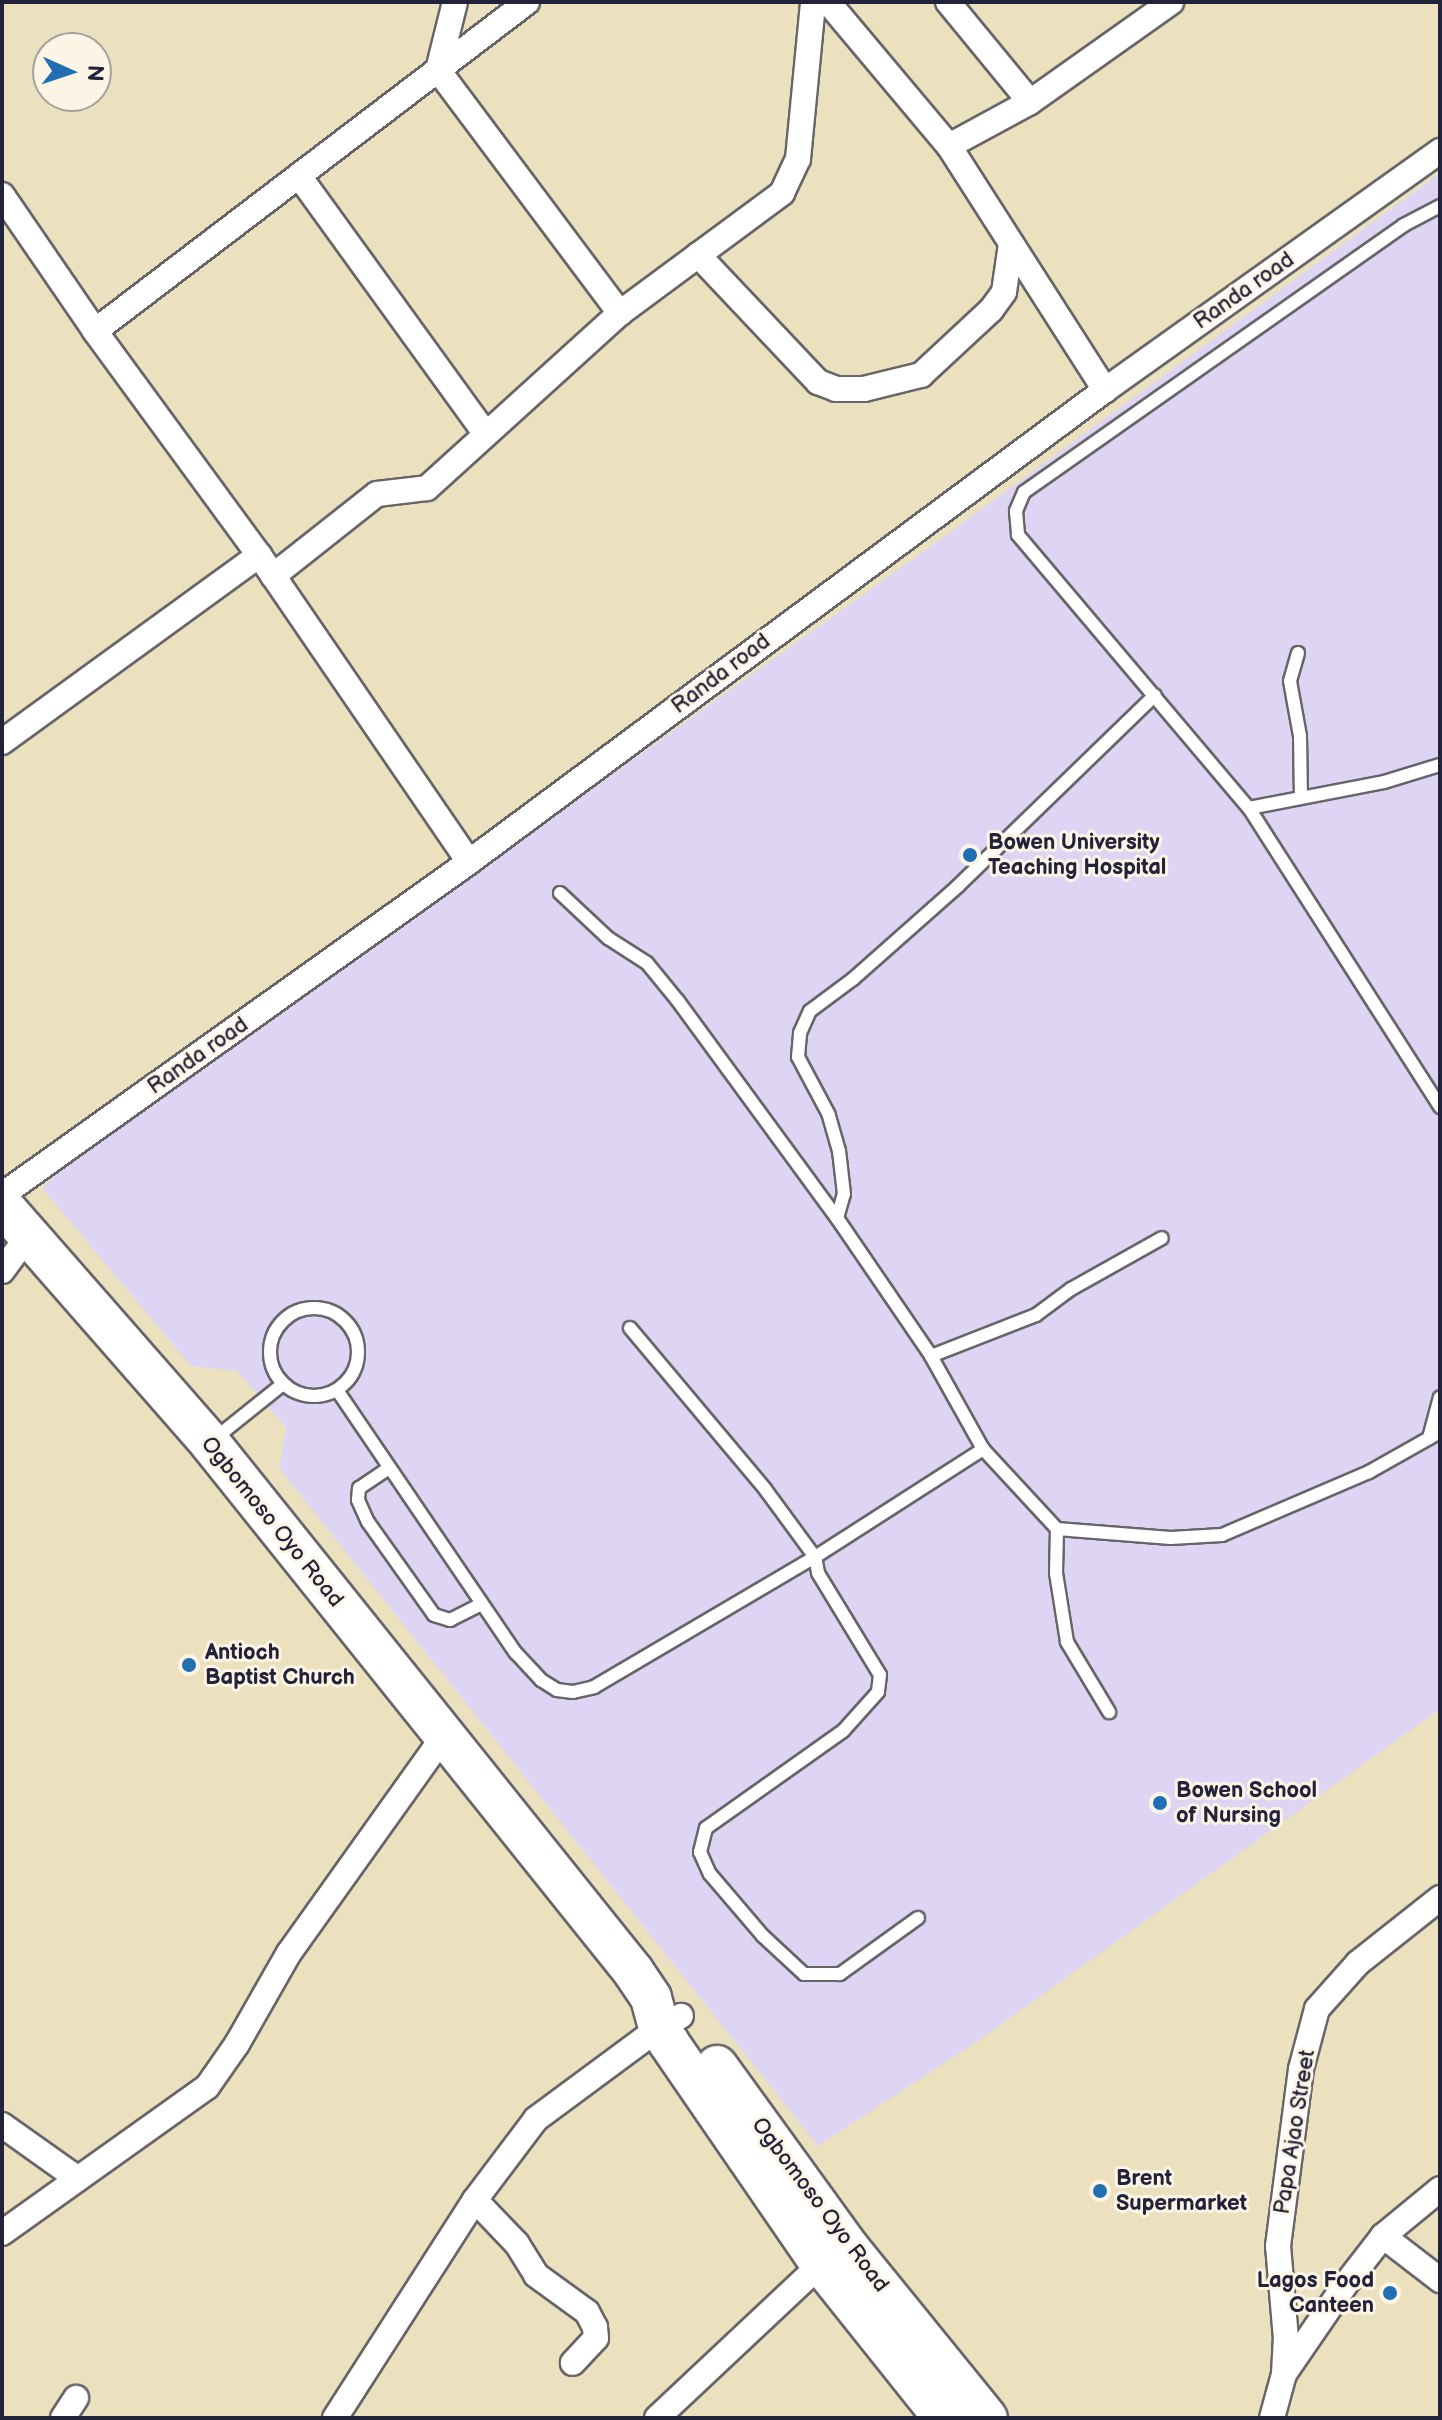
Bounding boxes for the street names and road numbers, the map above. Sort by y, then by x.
street label: Randa road [1189,247,1299,335]
street label: Randa road [667,628,775,720]
street label: Randa road [143,1012,253,1100]
street label: Ogbomoso Oyo Road [195,1431,349,1613]
street label: Papa Ajao Street [1269,2048,1321,2216]
street label: Ogbomoso Oyo Road [746,2112,894,2298]

